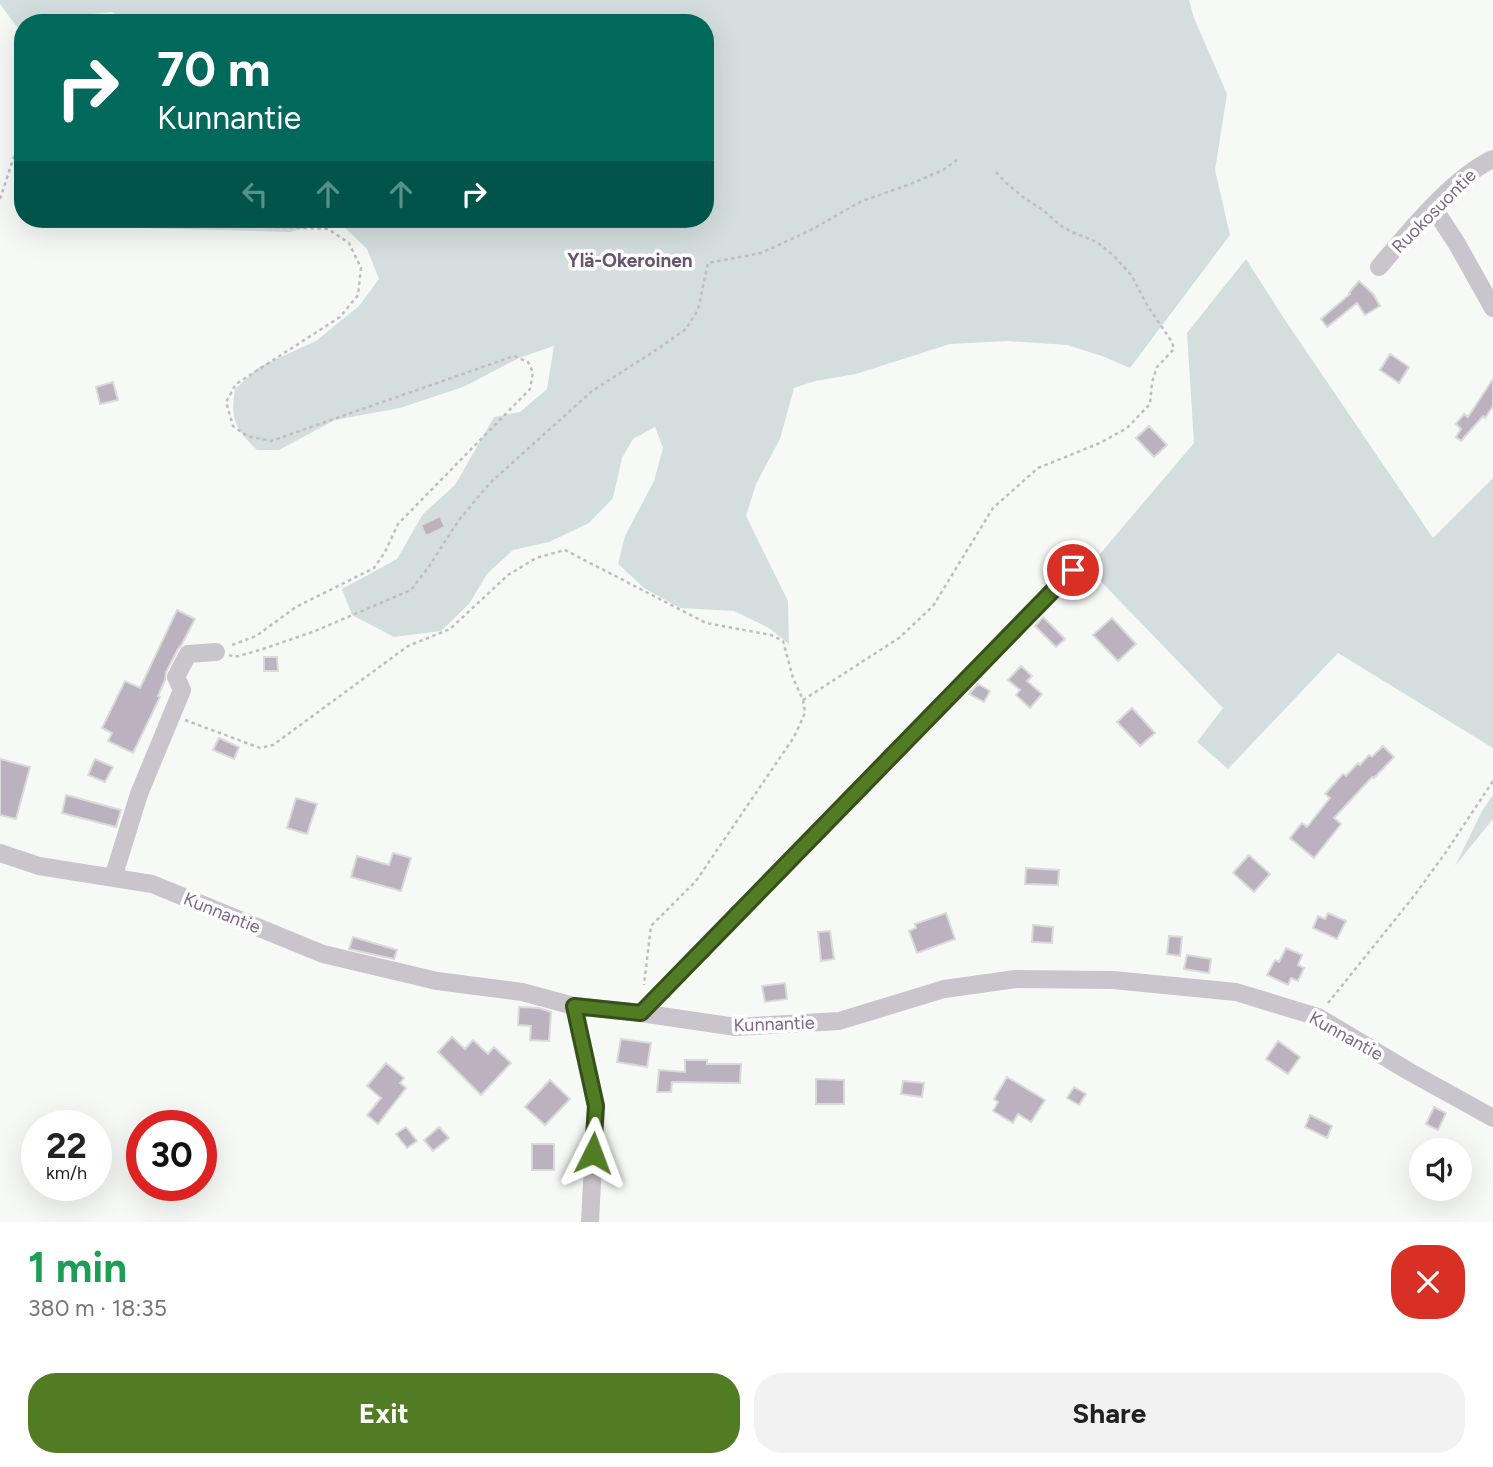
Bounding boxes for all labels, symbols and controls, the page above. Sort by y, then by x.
text: 70 m [157,39,270,98]
icon: right [42,42,133,133]
text: Kunnantie [157,99,301,137]
street label: Ruokosuontie [1387,164,1481,258]
icon: left [236,175,274,213]
icon: ahead [309,175,347,213]
icon: ahead [382,175,420,213]
icon: right [455,175,493,213]
district label: Ylä-Okeroinen [567,249,693,272]
pin [1043,540,1103,600]
icon: arrive [1054,551,1092,589]
street label: Kunnantie [180,888,264,938]
street label: Kunnantie [1305,1007,1387,1065]
street label: Kunnantie [733,1012,815,1036]
speed limit sign: 30 [126,1110,217,1201]
position arrow [556,1116,630,1190]
text: 22 [46,1125,87,1167]
map controls [1409,1138,1472,1201]
button: sound [1409,1138,1472,1201]
text: km/h [46,1162,87,1184]
text: 1 min [28,1242,127,1293]
button: close [1391,1245,1465,1319]
text: 380 m · 18:35 [28,1294,167,1322]
button: Exit [28,1373,740,1453]
button: Share [754,1373,1465,1453]

